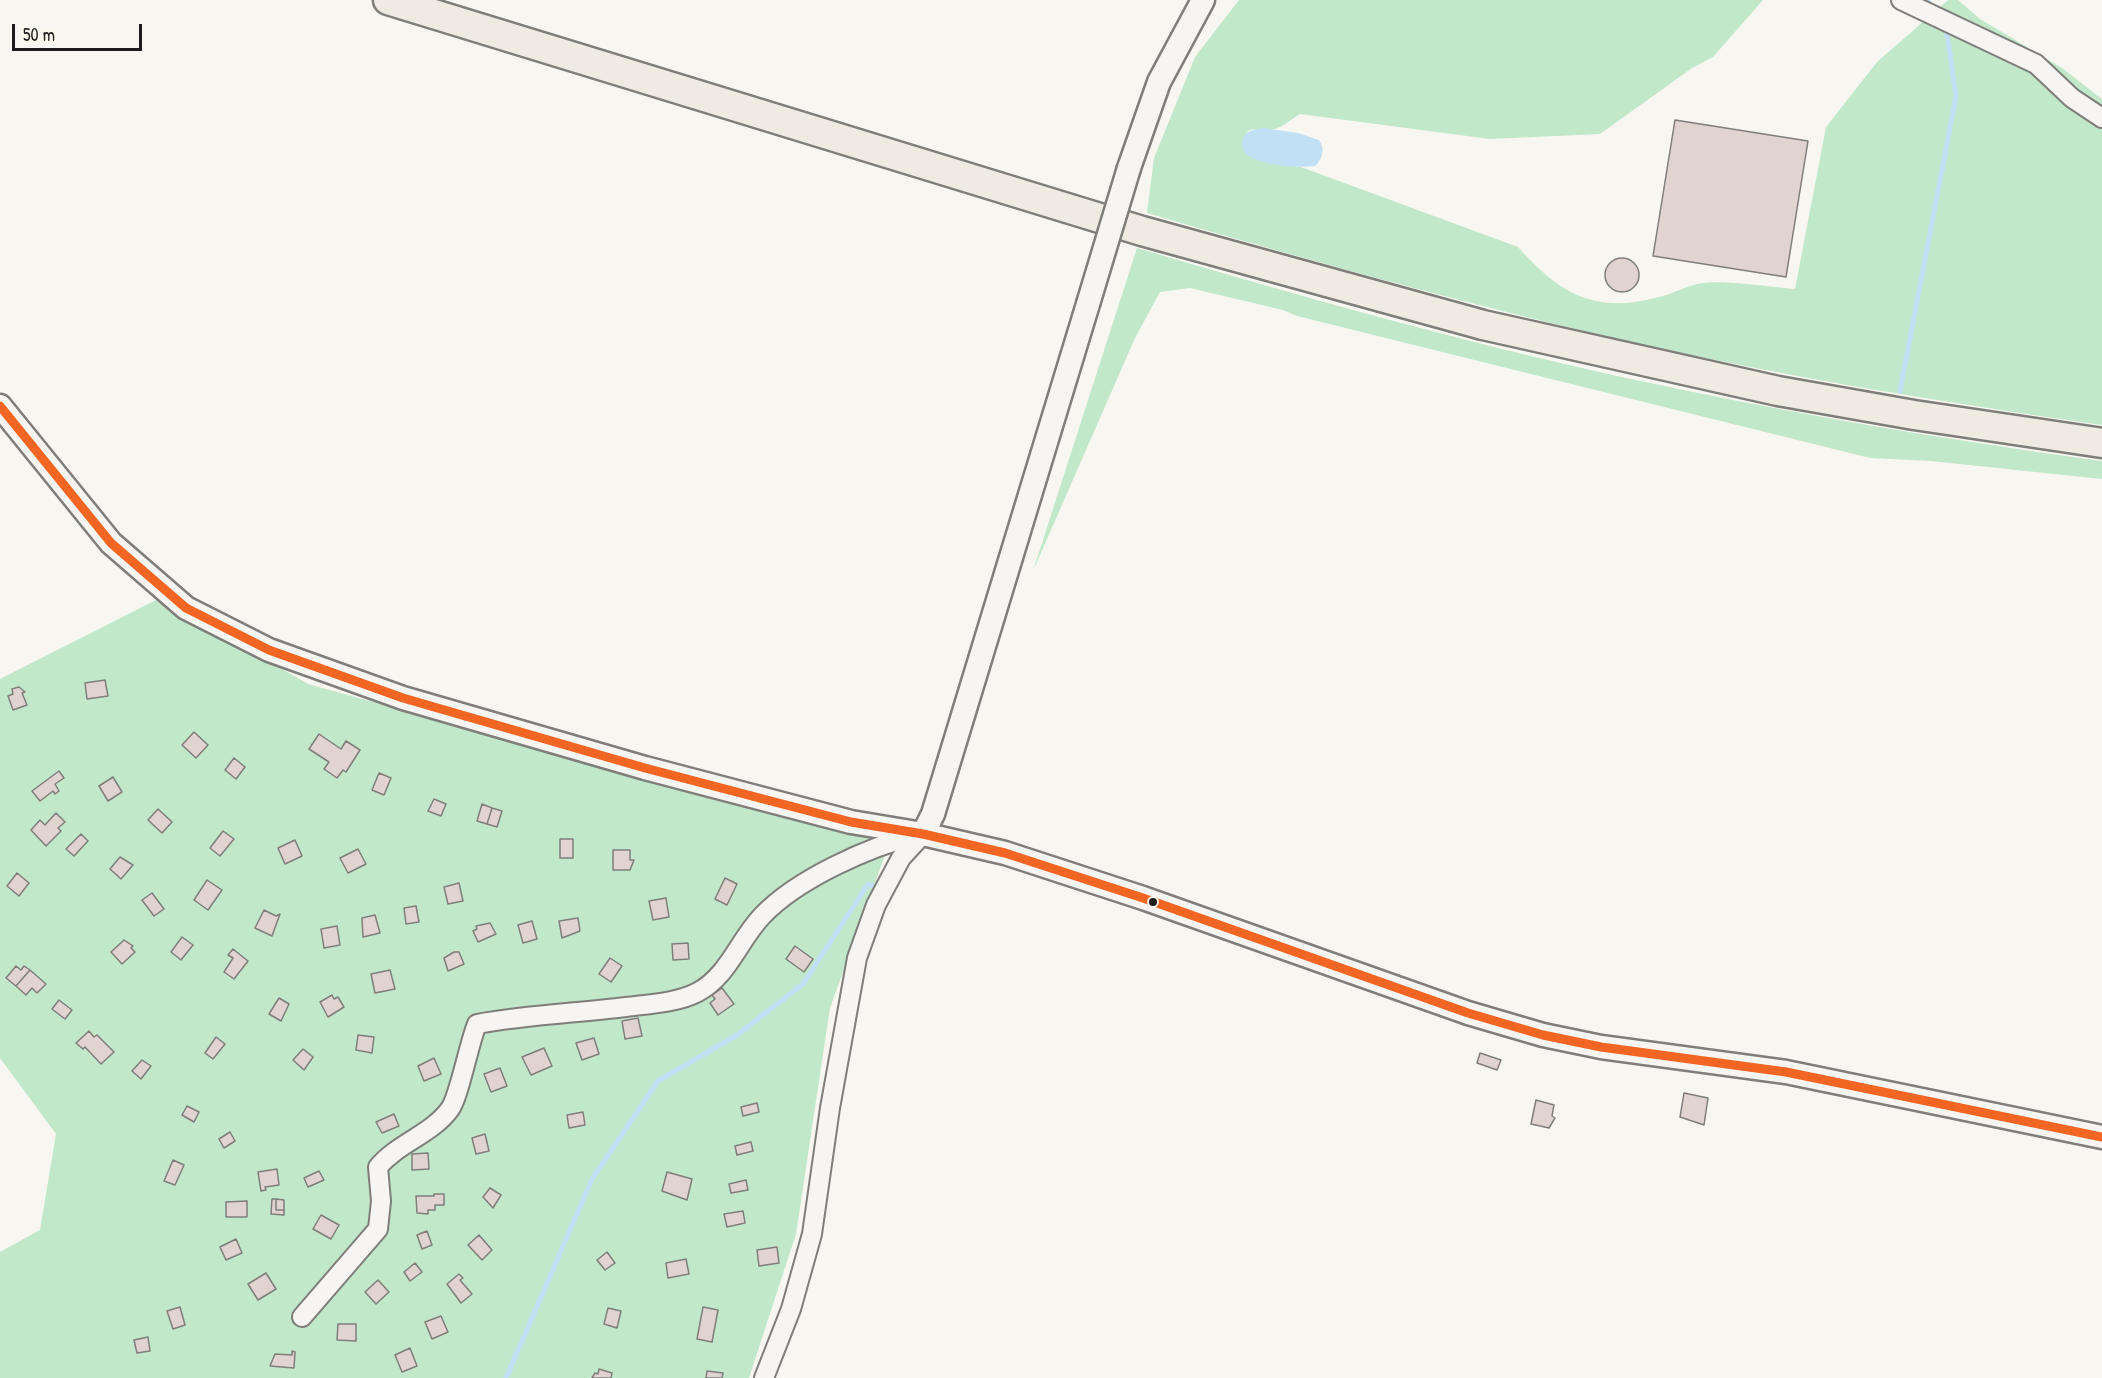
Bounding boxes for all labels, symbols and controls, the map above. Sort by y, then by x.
scale bar [15,12,146,50]
text: 50 m [23,22,55,47]
unlabelled marker [1147,896,1159,908]

